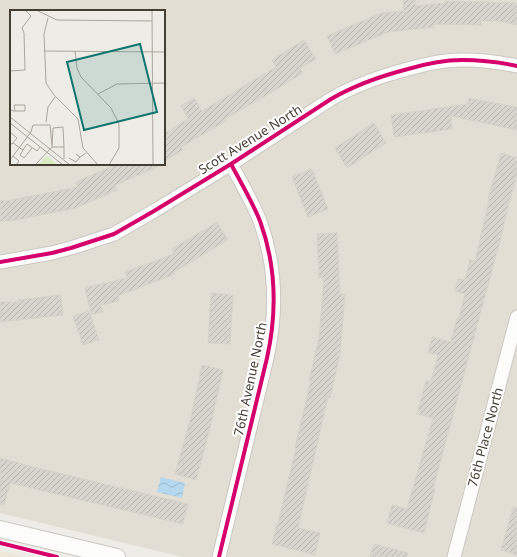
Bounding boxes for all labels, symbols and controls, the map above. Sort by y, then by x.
inset map [10,10,165,165]
street label: Scott Avenue North [195,100,305,178]
street label: 76th Avenue North [229,320,271,438]
street label: 76th Place North [463,385,507,489]

